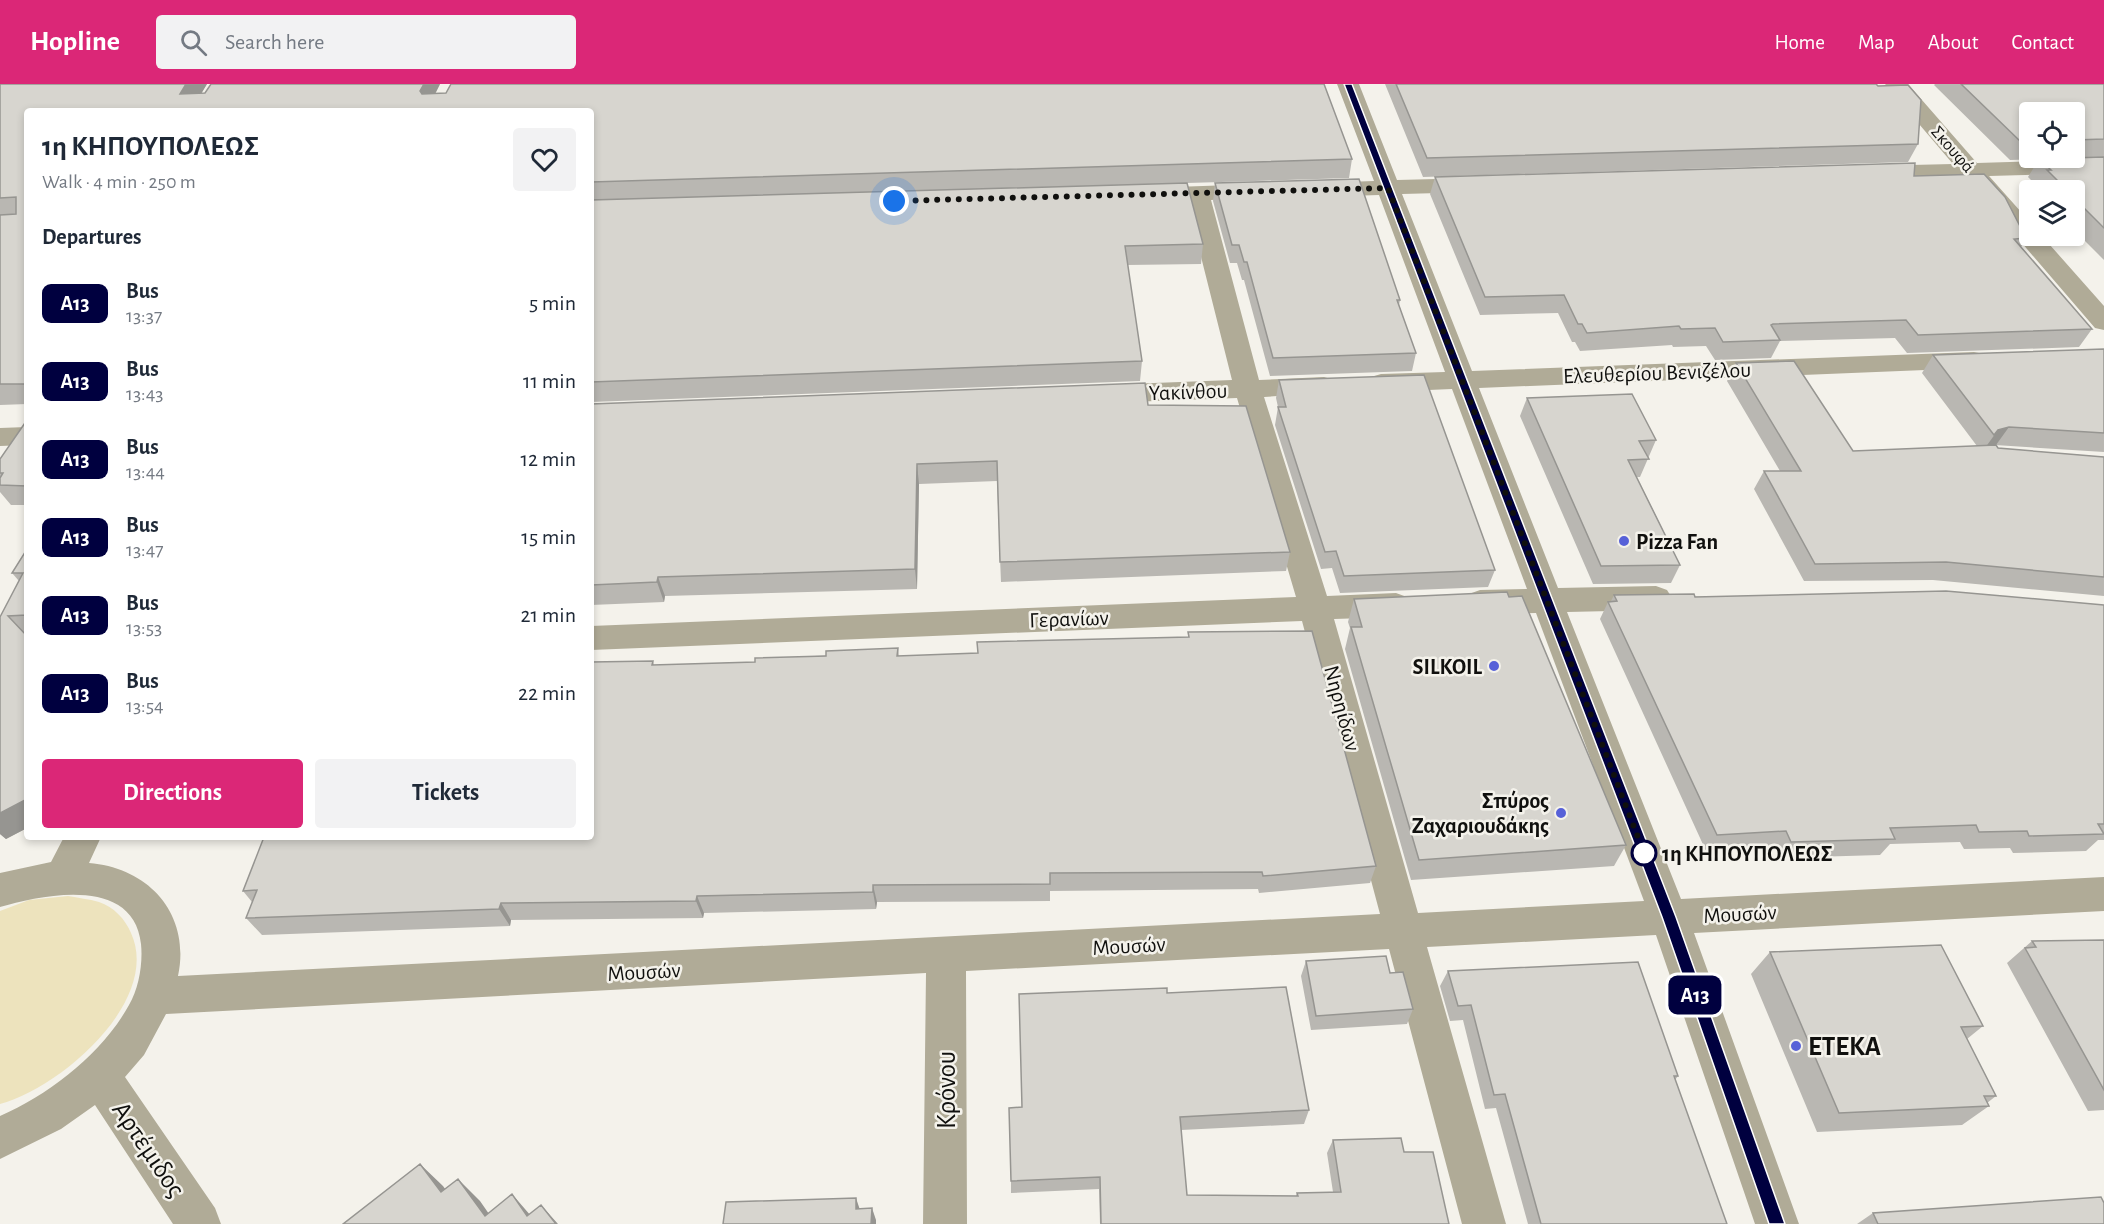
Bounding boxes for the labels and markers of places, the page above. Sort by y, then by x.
place label: Pizza Fan [1636,531,1718,553]
marker: Pizza Fan [1617,534,1631,548]
place label: SILKOIL [1413,656,1482,678]
marker: SILKOIL [1487,659,1501,673]
place label: Σπύρος Ζαχαριουδάκης [1412,790,1549,838]
marker: Σπύρος Ζαχαριουδάκης [1554,806,1568,820]
marker: 1η ΚΗΠΟΥΠΟΛΕΩΣ [1631,840,1657,866]
place label: 1η ΚΗΠΟΥΠΟΛΕΩΣ [1662,843,1833,865]
place label: ETEKA [1808,1033,1881,1060]
marker: ETEKA [1789,1039,1803,1053]

